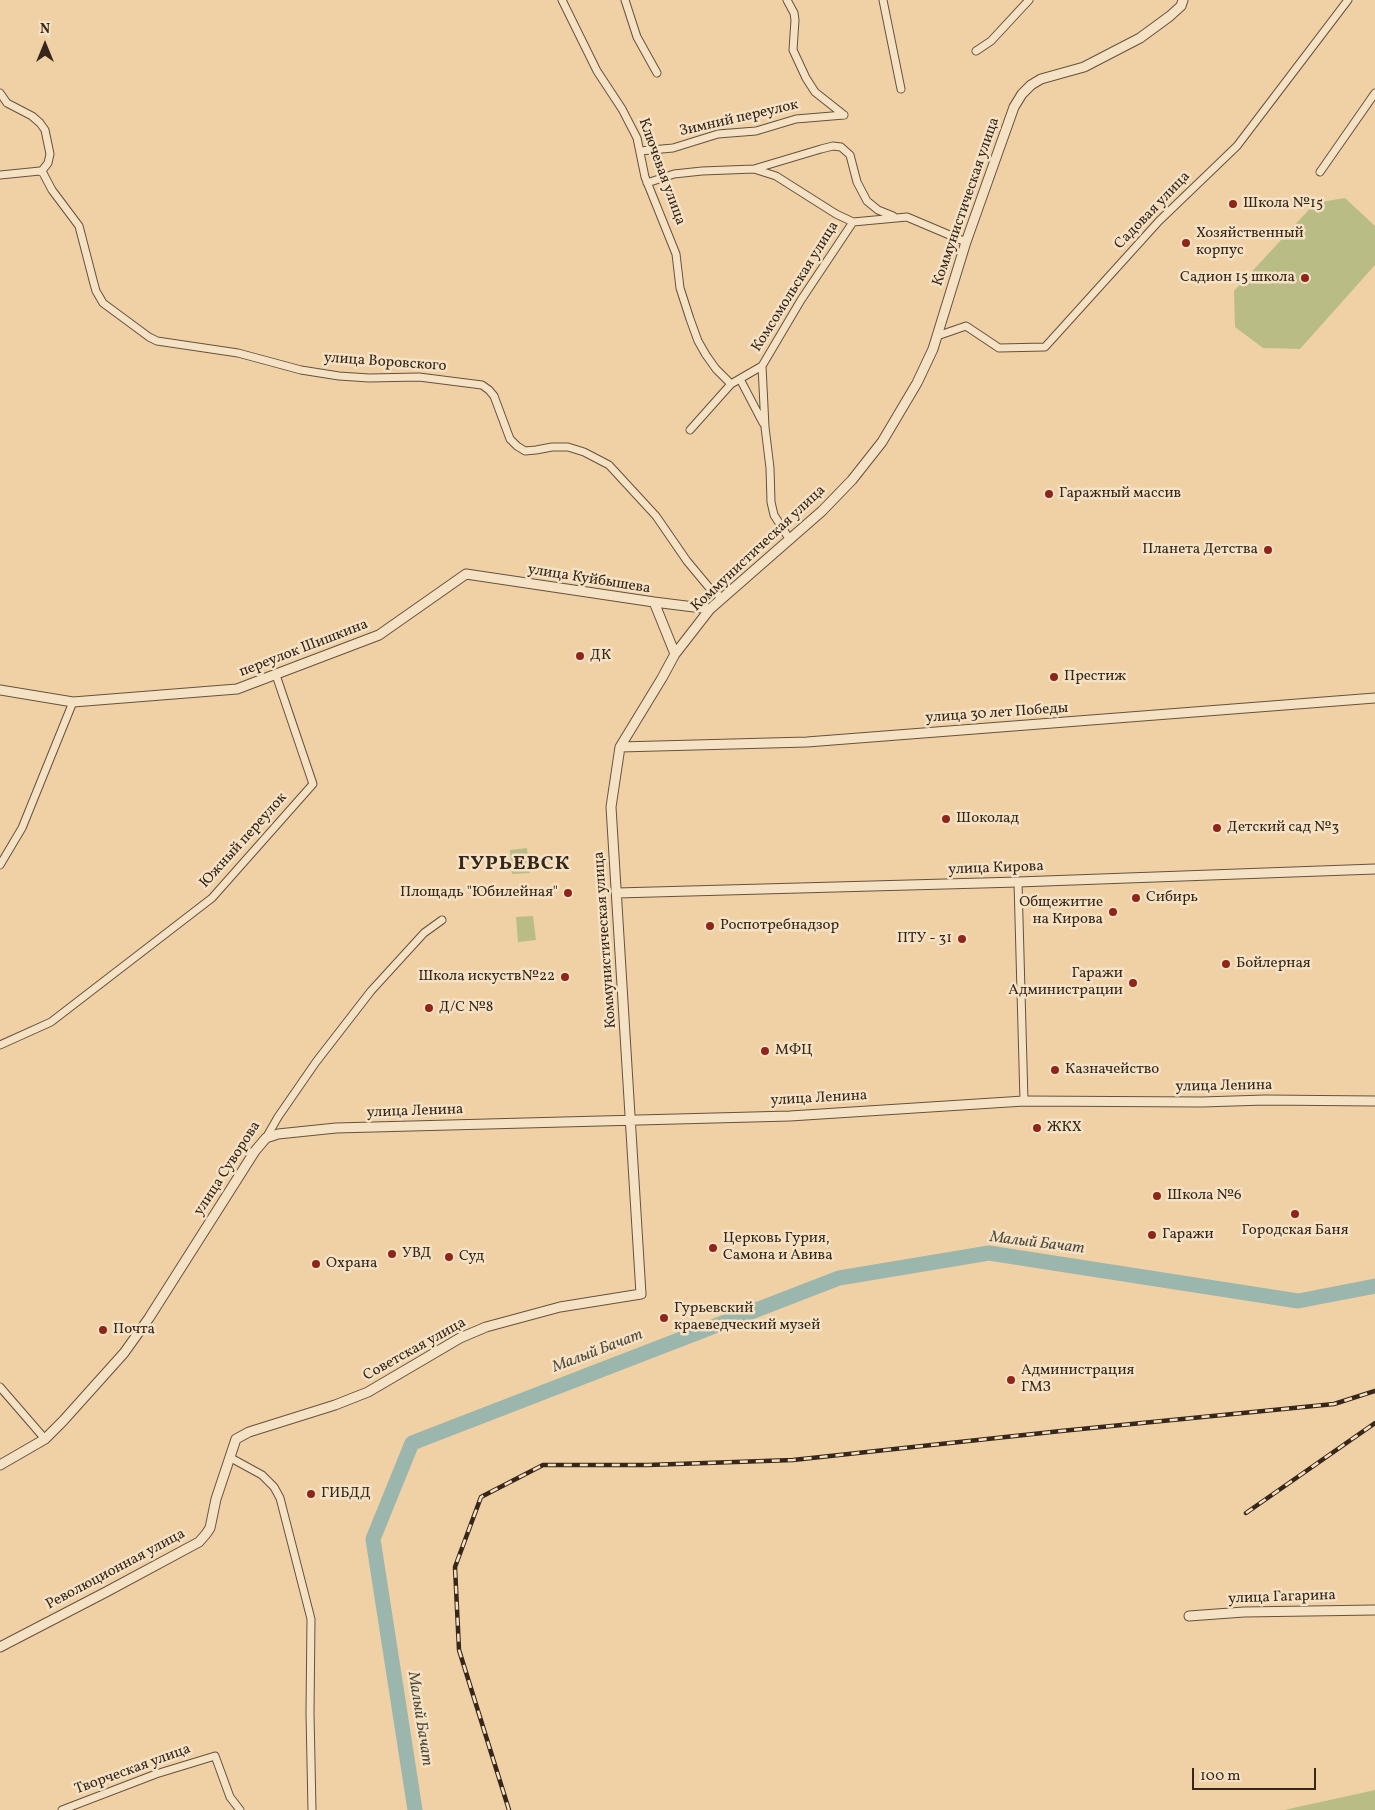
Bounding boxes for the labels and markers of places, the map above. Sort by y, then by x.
place label: Школа №15 [1243,195,1323,213]
marker: Школа №15 [1227,198,1239,210]
place label: Хозяйственный корпус [1196,225,1304,260]
marker: Хозяйственный корпус [1180,237,1192,249]
place label: Садион 15 школа [1180,269,1295,287]
marker: Садион 15 школа [1299,272,1311,284]
place label: Гаражный массив [1059,485,1181,503]
marker: Гаражный массив [1043,488,1055,500]
place label: Планета Детства [1142,541,1258,559]
marker: Планета Детства [1262,544,1274,556]
place label: ДК [590,647,611,665]
marker: ДК [574,650,586,662]
place label: Престиж [1064,668,1126,686]
marker: Престиж [1048,671,1060,683]
place label: Шоколад [956,810,1019,828]
marker: Шоколад [940,813,952,825]
place label: Детский сад №3 [1227,819,1339,837]
marker: Детский сад №3 [1211,822,1223,834]
place label: Площадь "Юбилейная" [400,884,558,902]
marker: Площадь "Юбилейная" [562,887,574,899]
place label: Сибирь [1146,889,1198,907]
marker: Сибирь [1130,892,1142,904]
place label: Общежитие на Кирова [1019,894,1103,929]
marker: Общежитие на Кирова [1107,906,1119,918]
place label: Роспотребнадзор [720,917,839,935]
marker: Роспотребнадзор [704,920,716,932]
place label: ПТУ - 31 [897,930,952,948]
marker: ПТУ - 31 [956,933,968,945]
place label: Бойлерная [1236,955,1311,973]
marker: Бойлерная [1220,958,1232,970]
place label: Гаражи Администрации [1008,965,1123,1000]
place label: Школа искуств№22 [418,968,555,986]
marker: Школа искуств№22 [559,971,571,983]
marker: Гаражи Администрации [1127,977,1139,989]
place label: Д/С №8 [439,999,493,1017]
marker: Д/С №8 [423,1002,435,1014]
place label: МФЦ [775,1042,813,1060]
marker: МФЦ [759,1045,771,1057]
place label: Казначейство [1065,1061,1159,1079]
marker: Казначейство [1049,1064,1061,1076]
place label: ЖКХ [1047,1119,1082,1137]
marker: ЖКХ [1031,1122,1043,1134]
place label: Школа №6 [1167,1187,1242,1205]
marker: Школа №6 [1151,1190,1163,1202]
marker: Городская Баня [1289,1208,1301,1220]
place label: Городская Баня [1241,1222,1349,1240]
place label: Гаражи [1162,1226,1214,1244]
marker: Гаражи [1146,1229,1158,1241]
place label: Церковь Гурия, Самона и Авива [723,1230,833,1265]
marker: Церковь Гурия, Самона и Авива [707,1242,719,1254]
place label: УВД [402,1245,431,1263]
marker: УВД [386,1248,398,1260]
place label: Суд [459,1248,484,1266]
marker: Суд [443,1251,455,1263]
place label: Охрана [326,1255,377,1273]
marker: Охрана [310,1258,322,1270]
place label: Гурьевский краеведческий музей [674,1300,820,1335]
marker: Гурьевский краеведческий музей [658,1312,670,1324]
place label: Почта [113,1321,155,1339]
marker: Почта [97,1324,109,1336]
place label: Администрация ГМЗ [1021,1362,1134,1397]
marker: Администрация ГМЗ [1005,1374,1017,1386]
place label: ГИБДД [321,1485,371,1503]
marker: ГИБДД [305,1488,317,1500]

